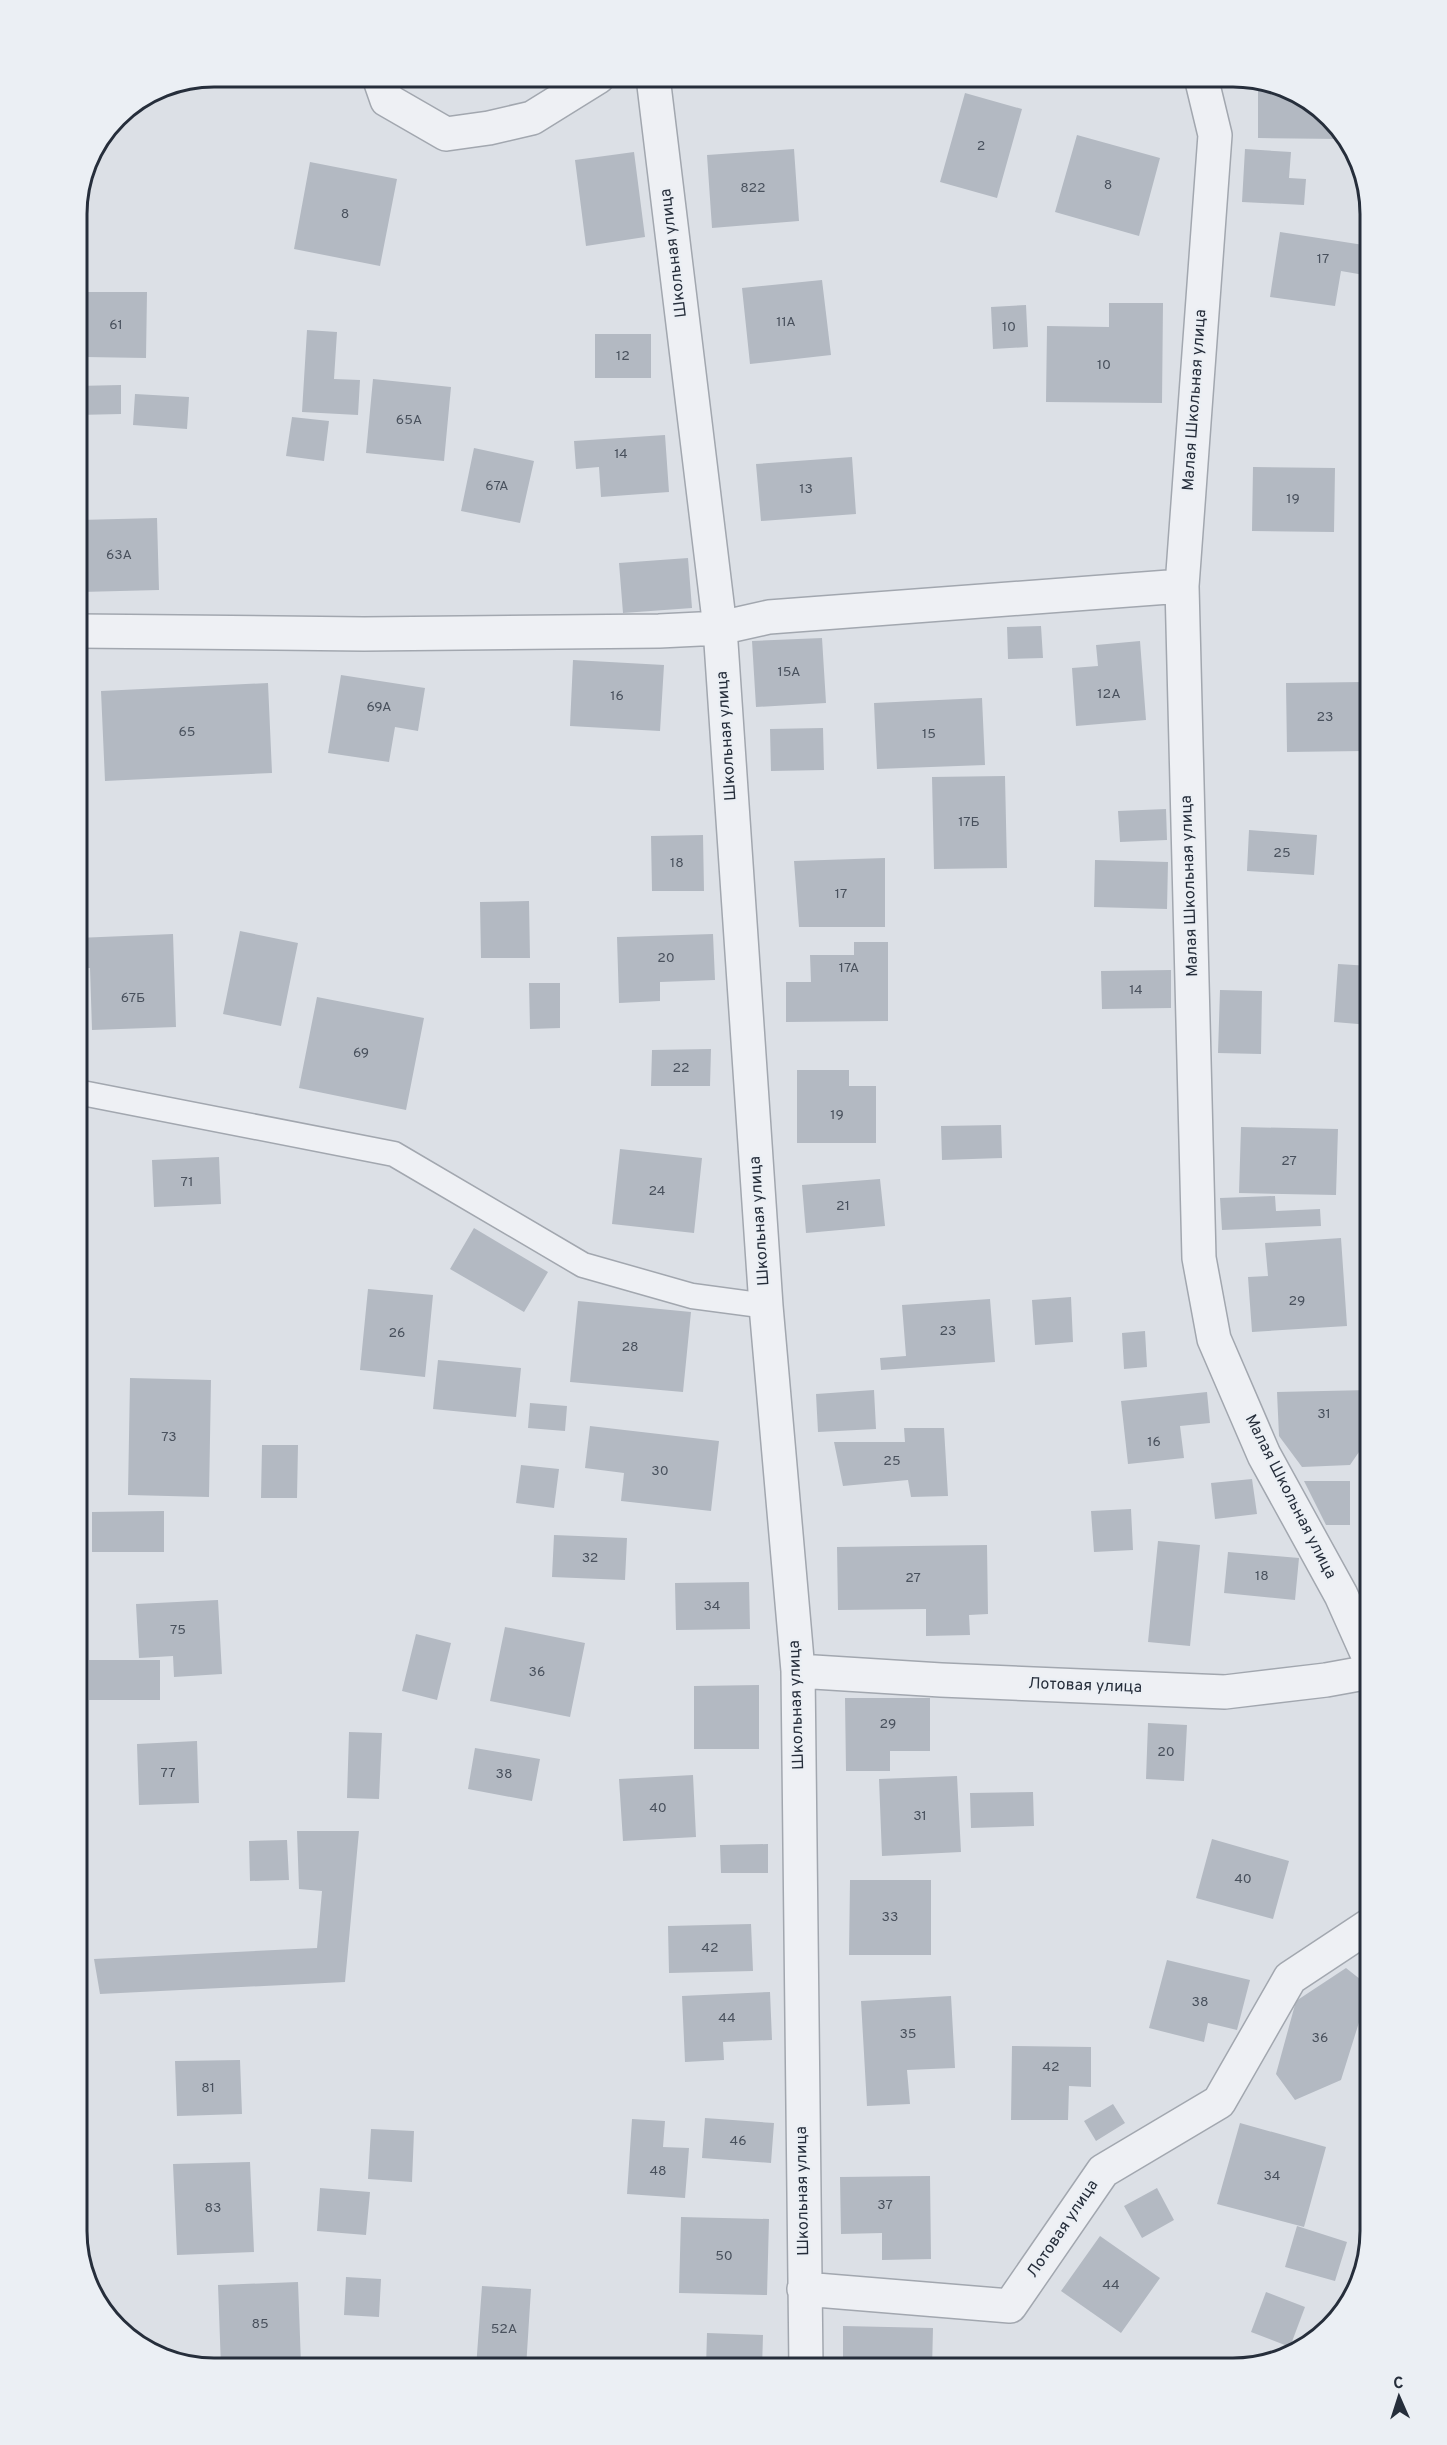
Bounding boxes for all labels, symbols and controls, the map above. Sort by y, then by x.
house number: 2 [977,138,985,155]
house number: 8 [1104,177,1112,194]
house number: 822 [740,180,766,197]
street label: Школьная улица [656,187,692,319]
house number: 8 [341,206,349,223]
house number: 17 [1317,251,1329,268]
street label: Малая Школьная улица [1179,309,1211,491]
house number: 11А [776,314,796,331]
house number: 61 [109,317,123,334]
house number: 10 [1002,319,1016,336]
house number: 12 [616,348,630,365]
house number: 10 [1097,357,1111,374]
house number: 65А [396,412,422,429]
house number: 14 [614,446,628,463]
house number: 67А [485,478,509,495]
house number: 13 [799,481,813,498]
house number: 19 [1286,491,1300,508]
house number: 63А [106,547,132,564]
house number: 15А [777,664,801,681]
street label: Школьная улица [712,671,742,801]
house number: 12А [1097,686,1121,703]
house number: 16 [610,688,624,705]
house number: 69А [366,699,392,716]
house number: 23 [1317,709,1334,726]
house number: 65 [178,724,196,741]
house number: 15 [922,726,936,743]
street label: Малая Школьная улица [1177,795,1203,977]
house number: 17Б [958,814,980,831]
house number: 25 [1273,845,1291,862]
house number: 18 [670,855,684,872]
house number: 17 [835,886,847,903]
house number: 20 [657,950,675,967]
house number: 17А [839,960,859,977]
house number: 14 [1129,982,1143,999]
house number: 67Б [121,990,145,1007]
house number: 69 [353,1045,369,1062]
house number: 22 [672,1060,690,1077]
house number: 19 [830,1107,844,1124]
house number: 27 [1281,1153,1297,1170]
street label: Школьная улица [745,1156,775,1286]
house number: 71 [181,1174,193,1191]
house number: 24 [648,1183,666,1200]
house number: 21 [836,1198,850,1215]
house number: 29 [1289,1293,1305,1310]
house number: 23 [940,1323,957,1340]
house number: 26 [389,1325,405,1342]
house number: 28 [621,1339,639,1356]
house number: 31 [1317,1406,1331,1423]
street label: Малая Школьная улица [1240,1411,1340,1583]
house number: 73 [161,1429,177,1446]
house number: 16 [1147,1434,1161,1451]
house number: 25 [883,1453,901,1470]
house number: 30 [651,1463,669,1480]
house number: 32 [582,1550,598,1567]
house number: 18 [1255,1568,1269,1585]
house number: 27 [905,1570,921,1587]
house number: 34 [703,1598,721,1615]
house number: 75 [170,1622,186,1639]
street label: Школьная улица [785,1640,809,1770]
house number: 36 [529,1664,545,1681]
street label: Лотовая улица [1028,1674,1142,1698]
house number: 29 [880,1716,896,1733]
house number: 20 [1157,1744,1175,1761]
house number: 77 [160,1765,176,1782]
house number: 38 [496,1766,512,1783]
house number: 40 [649,1800,667,1817]
house number: 31 [913,1808,927,1825]
house number: 40 [1234,1871,1252,1888]
house number: 33 [882,1909,898,1926]
house number: 42 [701,1940,719,1957]
house number: 38 [1192,1994,1208,2011]
house number: 44 [718,2010,736,2027]
house number: 35 [899,2026,917,2043]
house number: 36 [1312,2030,1328,2047]
house number: 42 [1042,2059,1060,2076]
house number: 81 [201,2080,215,2097]
street label: Школьная улица [792,2126,814,2256]
house number: 46 [729,2133,747,2150]
house number: 48 [649,2163,667,2180]
house number: 34 [1263,2168,1281,2185]
street label: Лотовая улица [1023,2176,1103,2282]
house number: 37 [877,2197,893,2214]
house number: 83 [205,2200,221,2217]
house number: 50 [715,2248,733,2265]
house number: 44 [1102,2277,1120,2294]
house number: 85 [251,2316,269,2333]
house number: 52А [491,2321,517,2338]
north arrow [1369,2367,1429,2427]
text: С [1393,2374,1404,2394]

